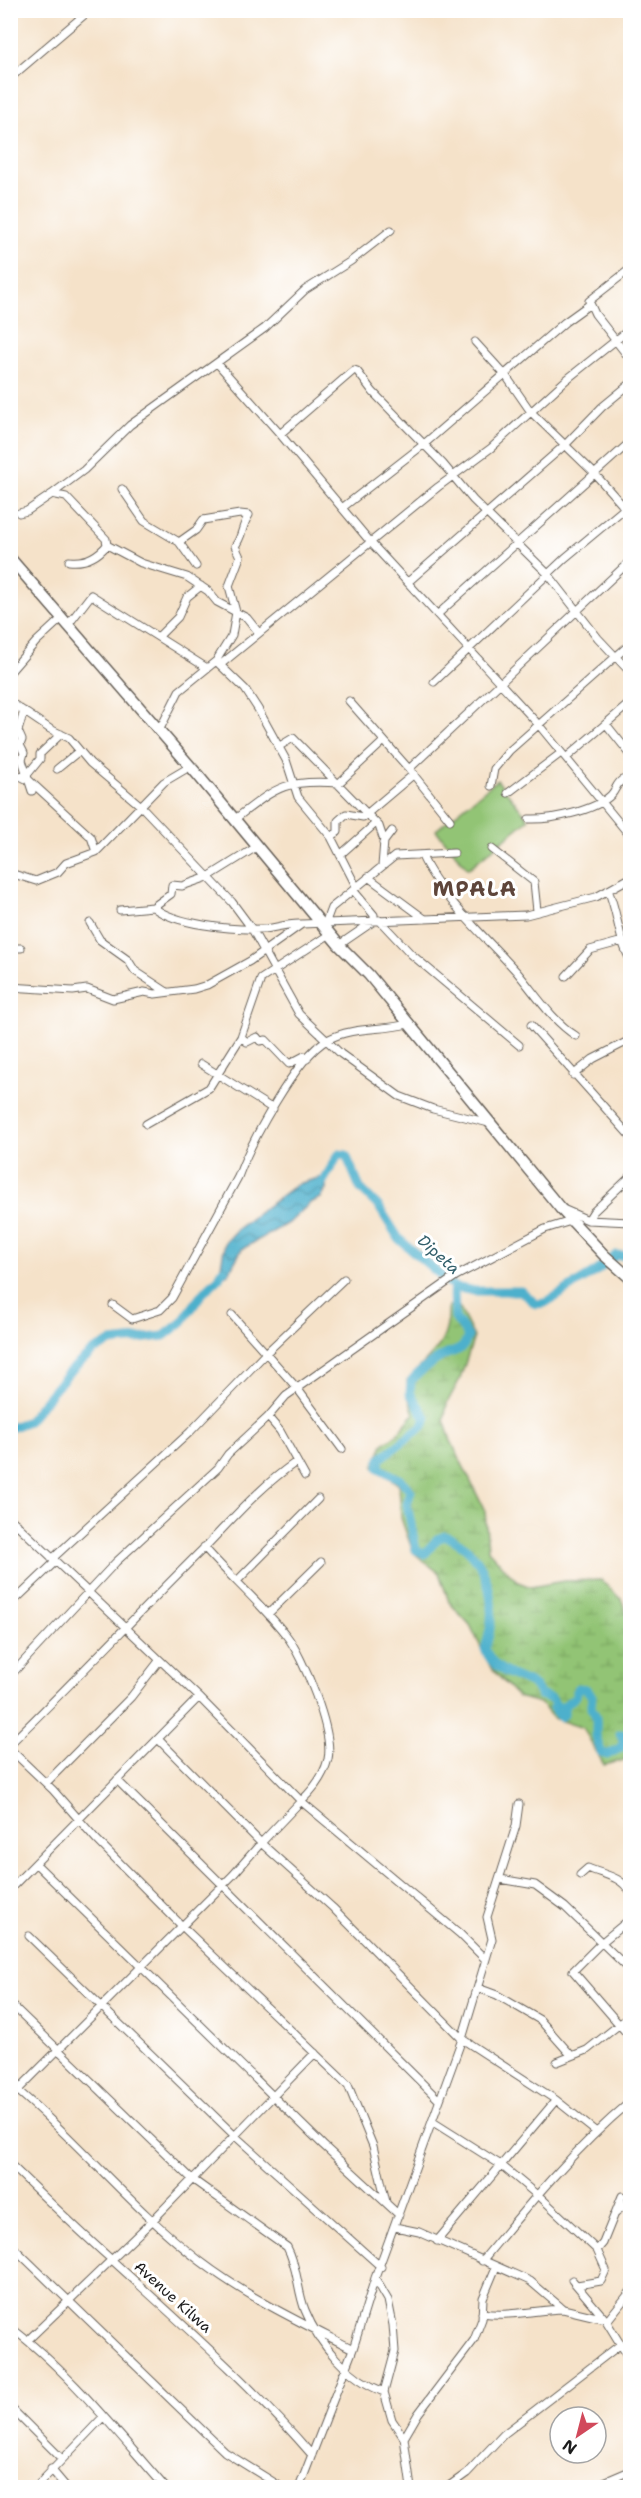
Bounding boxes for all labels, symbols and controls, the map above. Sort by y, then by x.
district label: MPALA [433,875,517,903]
water label: Dipeta [413,1230,464,1279]
street label: Avenue Kilwa [130,2257,217,2338]
north arrow [548,2405,608,2465]
text: N [558,2435,581,2459]

